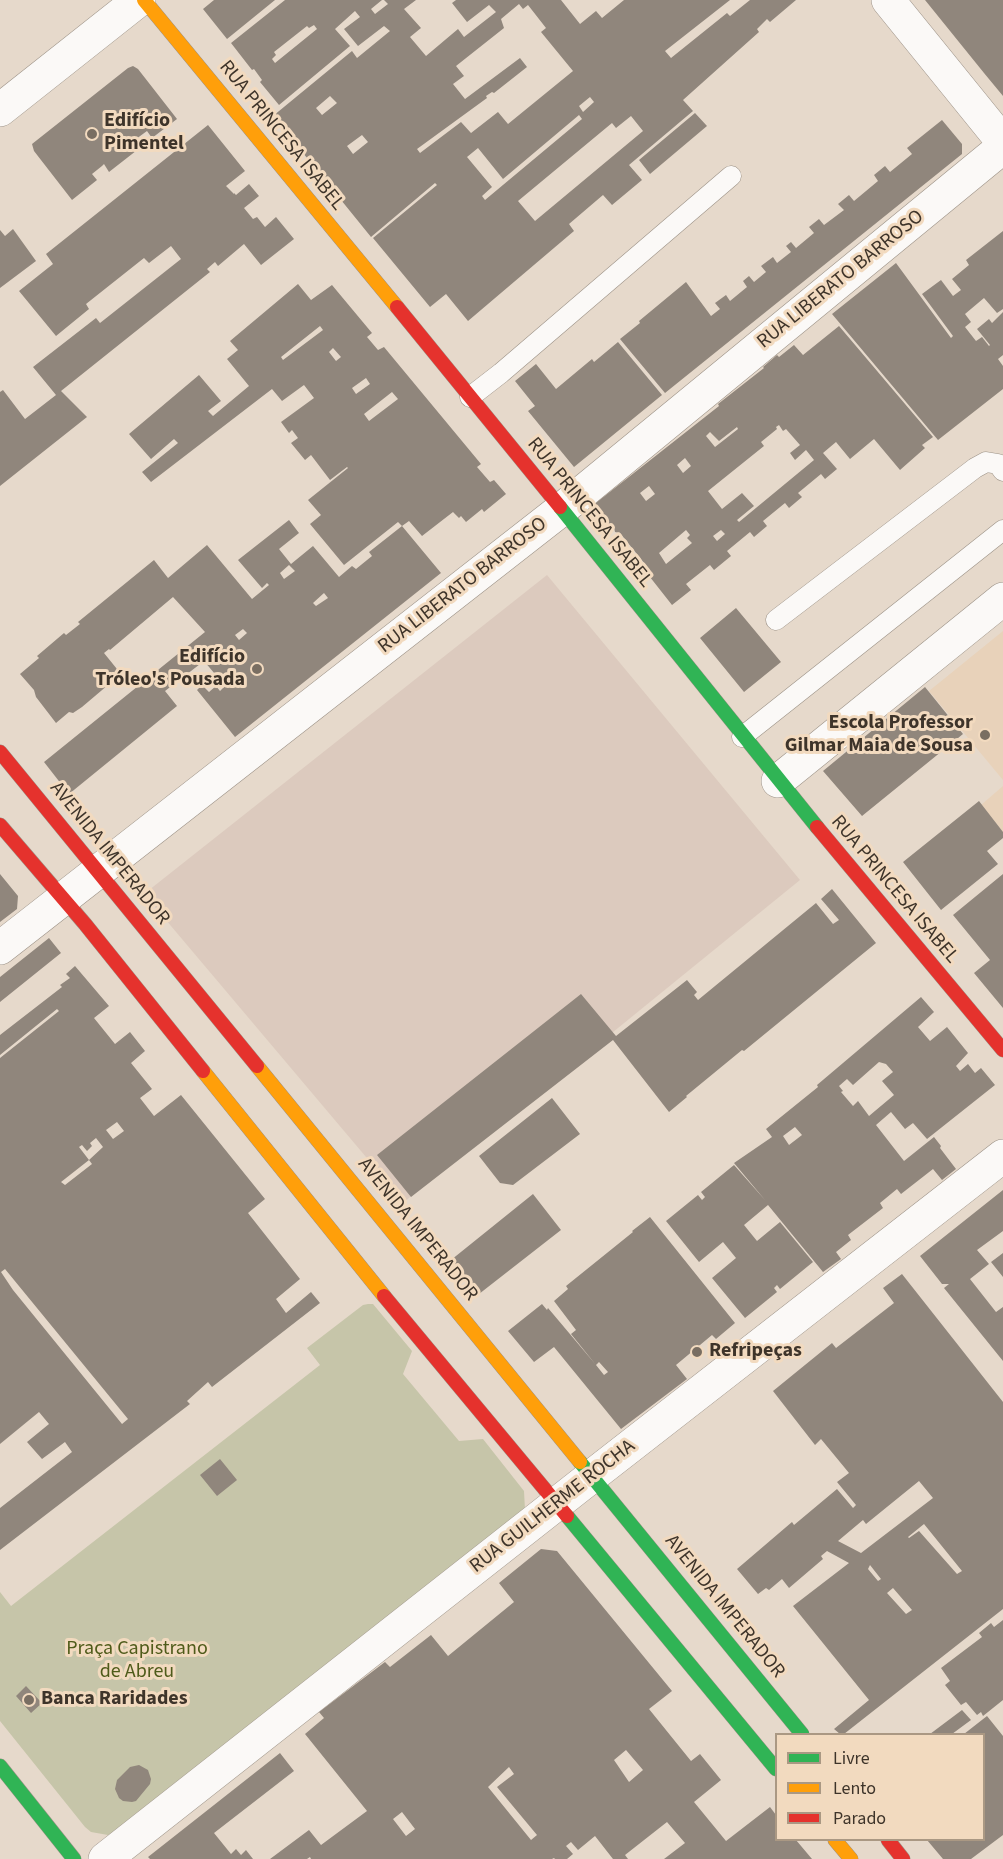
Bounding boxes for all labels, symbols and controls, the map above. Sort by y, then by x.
street label: RUA PRINCESA ISABEL [213,56,349,216]
place label: Edifício Pimentel [104,110,184,157]
marker: Edifício Pimentel [85,127,99,141]
street label: RUA LIBERATO BARROSO [753,205,929,355]
street label: RUA PRINCESA ISABEL [521,433,657,593]
street label: RUA LIBERATO BARROSO [374,513,552,659]
place label: Edifício Tróleo's Pousada [95,646,245,693]
marker: Edifício Tróleo's Pousada [250,662,264,676]
place label: Escola Professor Gilmar Maia de Sousa [785,712,973,759]
marker: Escola Professor Gilmar Maia de Sousa [978,728,992,742]
street label: AVENIDA IMPERADOR [44,778,174,930]
street label: RUA PRINCESA ISABEL [825,811,963,969]
street label: AVENIDA IMPERADOR [352,1154,482,1306]
place label: Refripeças [709,1340,802,1364]
marker: Refripeças [690,1345,704,1359]
street label: RUA GUILHERME ROCHA [466,1435,640,1579]
street label: AVENIDA IMPERADOR [659,1531,789,1683]
park label: Praça Capistrano de Abreu [66,1638,208,1685]
place label: Banca Raridades [41,1688,188,1712]
marker: Banca Raridades [22,1693,36,1707]
legend [775,1733,985,1841]
text: Livre [833,1746,870,1771]
text: Lento [833,1776,876,1801]
text: Parado [833,1806,886,1831]

